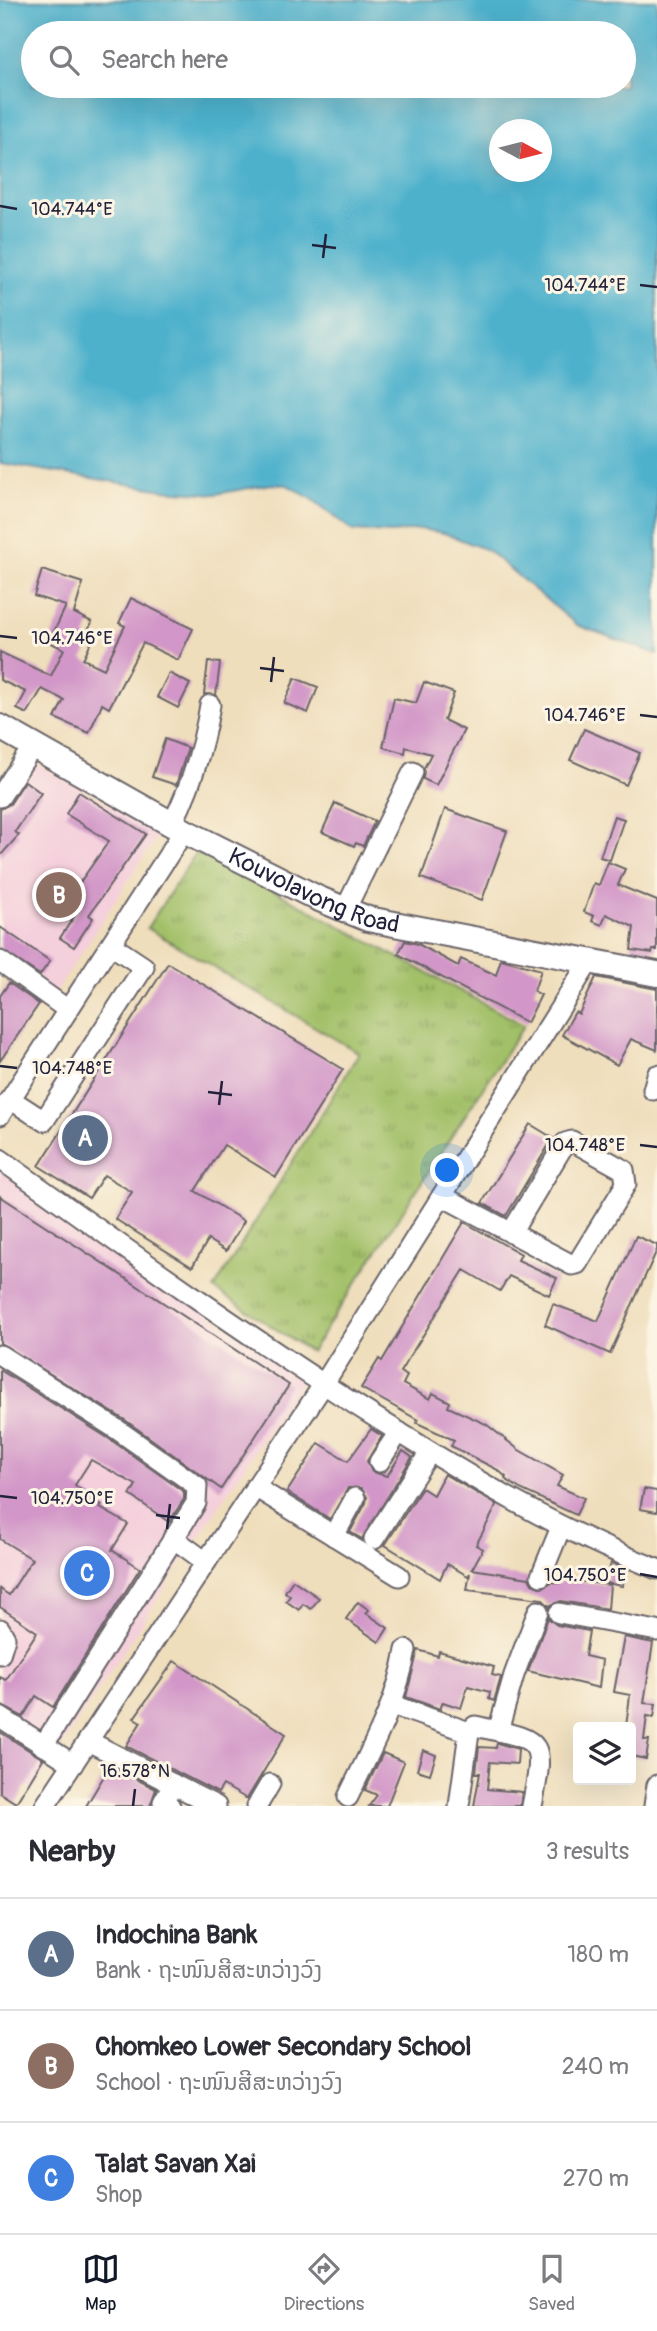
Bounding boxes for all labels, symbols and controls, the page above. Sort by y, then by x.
search box [21,21,636,98]
icon: search [45,41,83,79]
text: Search here [101,44,228,76]
north arrow [489,119,552,182]
text: 104.744°E [31,198,113,221]
text: 104.744°E [544,274,626,297]
text: 104.746°E [31,627,113,650]
text: 104.746°E [544,704,626,727]
street label: Kouvolavong Road [223,842,402,940]
pin: B [36,869,82,921]
text: 104.748°E [32,1057,112,1080]
pin: A [62,1112,108,1164]
text: 104.748°E [545,1134,625,1157]
your location [430,1153,464,1187]
text: 104.750°E [31,1487,113,1510]
pin: C [64,1547,110,1599]
text: 104.750°E [544,1564,626,1587]
map controls [573,1722,636,1785]
button: layers [573,1722,636,1785]
text: 16.578°N [100,1760,170,1783]
text: Nearby [28,1833,115,1870]
text: 3 results [546,1837,629,1866]
text: Indochina Bank [95,1919,257,1951]
text: A [44,1940,58,1969]
text: 180 m [567,1940,629,1969]
text: Bank · ຖະໜົນສີສະຫວ່າງວົງ [95,1956,322,1985]
text: Chomkeo Lower Secondary School [95,2031,472,2063]
text: B [44,2052,58,2081]
text: 240 m [562,2052,629,2081]
text: School · ຖະໜົນສີສະຫວ່າງວົງ [95,2068,343,2097]
text: Talat Savan Xai [95,2148,256,2180]
text: C [44,2164,58,2193]
text: 270 m [563,2164,629,2193]
text: Shop [95,2180,143,2209]
tab: Map [82,2250,120,2316]
tab: Directions [284,2250,364,2316]
tab: Saved [528,2250,575,2316]

